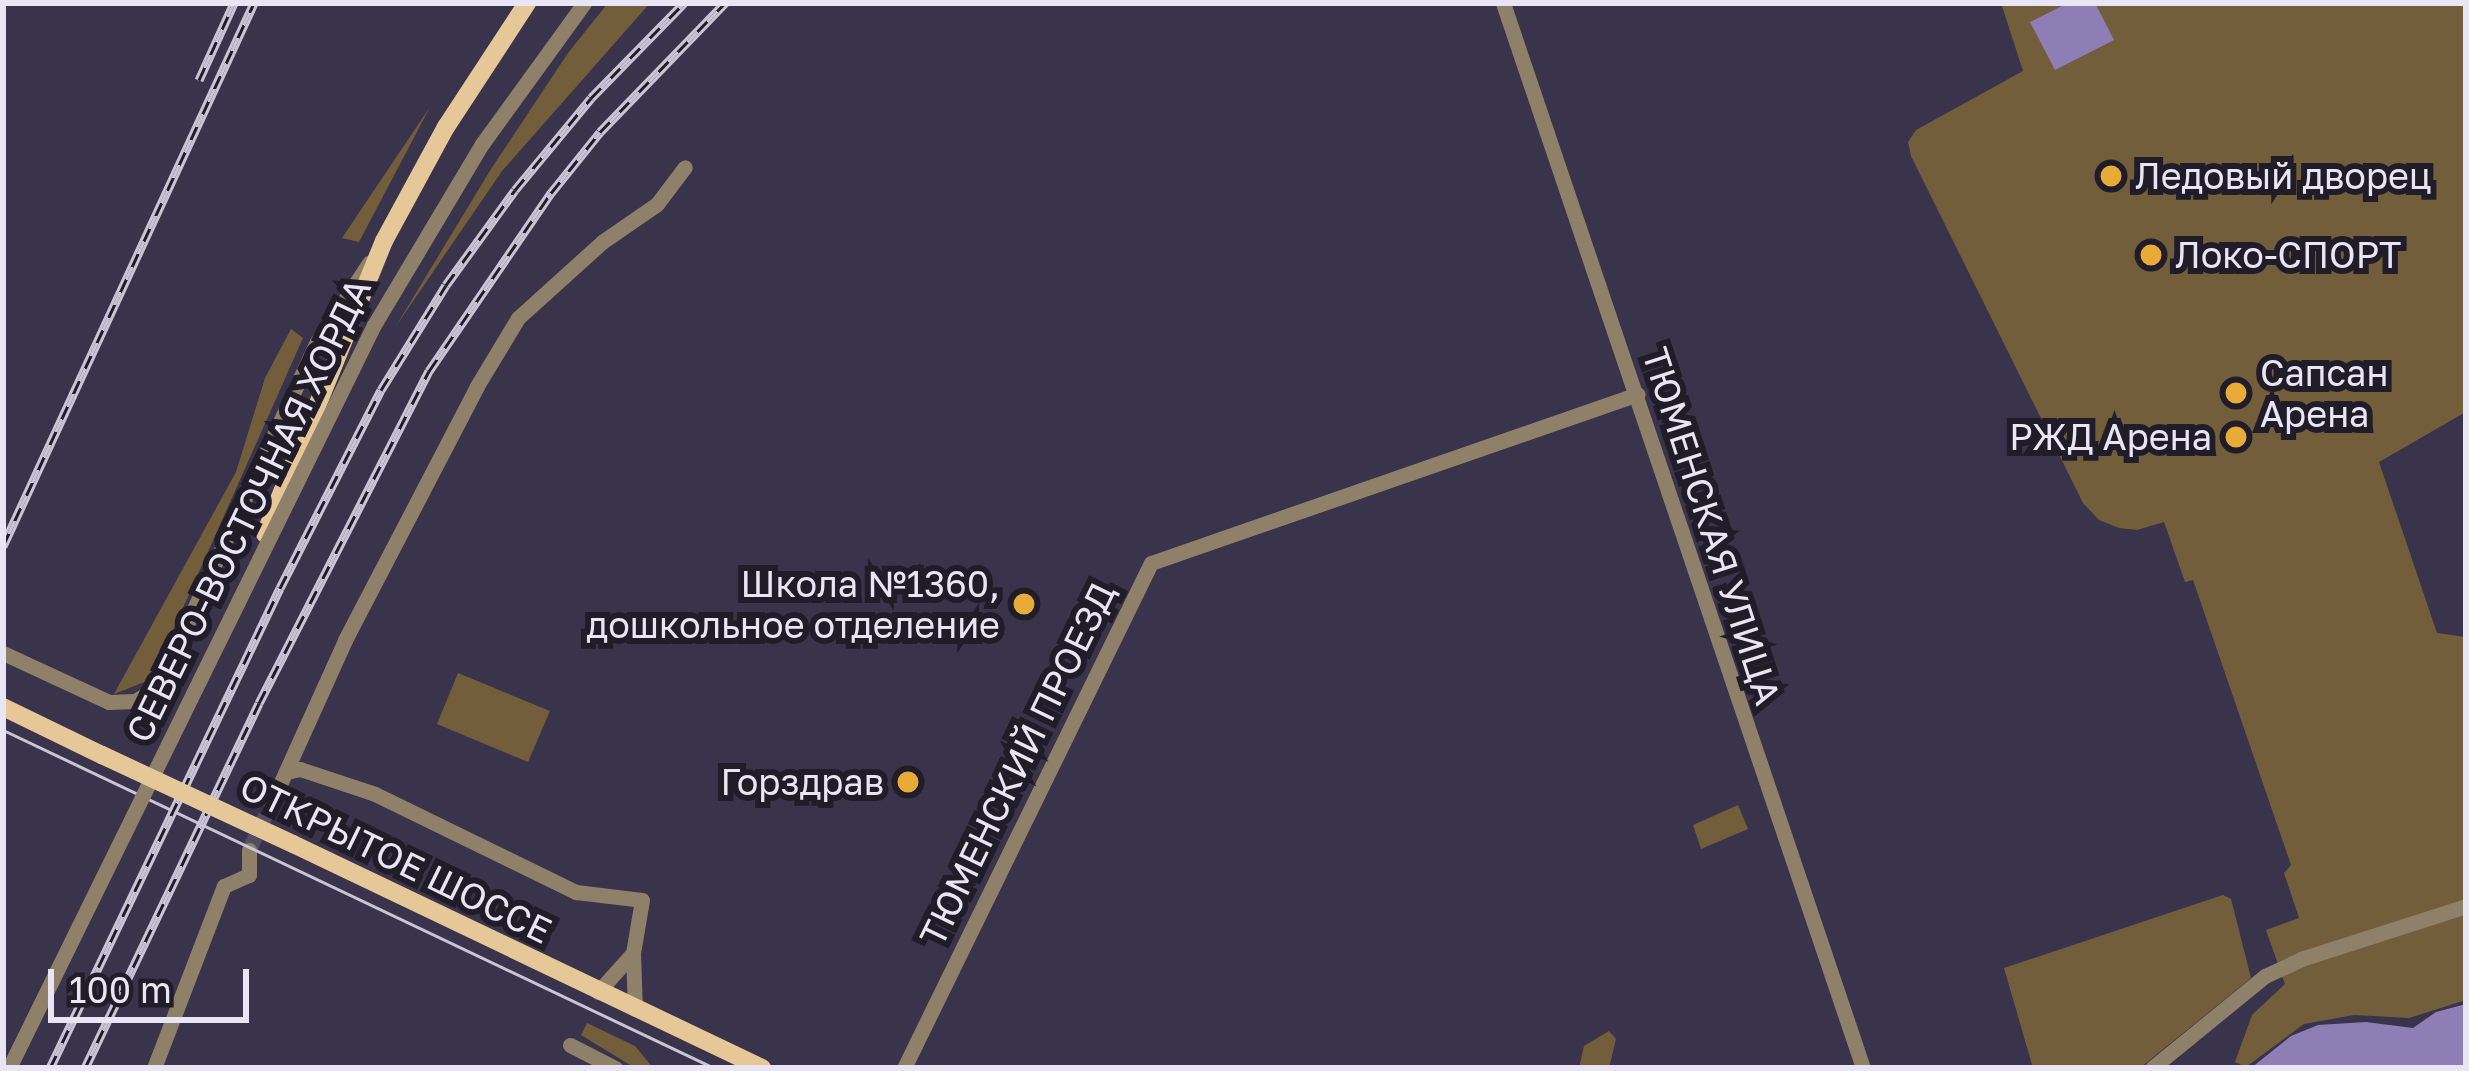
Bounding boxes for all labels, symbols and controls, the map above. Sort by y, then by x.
place label: Ледовый дворец [2135,154,2431,198]
marker: Ледовый дворец [2098,163,2124,189]
place label: Локо-СПОРТ [2175,233,2401,277]
marker: Локо-СПОРТ [2138,242,2164,268]
street label: СЕВЕРО-ВОСТОЧНАЯ ХОРДА [117,271,379,749]
street label: ТЮМЕНСКАЯ УЛИЦА [1634,342,1790,710]
place label: Сапсан Арена [2260,350,2388,435]
marker: Сапсан Арена [2223,380,2249,406]
place label: РЖД Арена [2009,415,2212,459]
marker: РЖД Арена [2223,424,2249,450]
place label: Школа №1360, дошкольное отделение [586,561,1000,646]
street label: ТЮМЕНСКИЙ ПРОЕЗД [910,575,1124,953]
marker: Школа №1360, дошкольное отделение [1011,591,1037,617]
place label: Горздрав [721,760,884,804]
street label: ОТКРЫТОЕ ШОССЕ [233,764,559,952]
marker: Горздрав [895,769,921,795]
scale bar [54,945,255,1019]
text: 100 m [69,968,172,1011]

